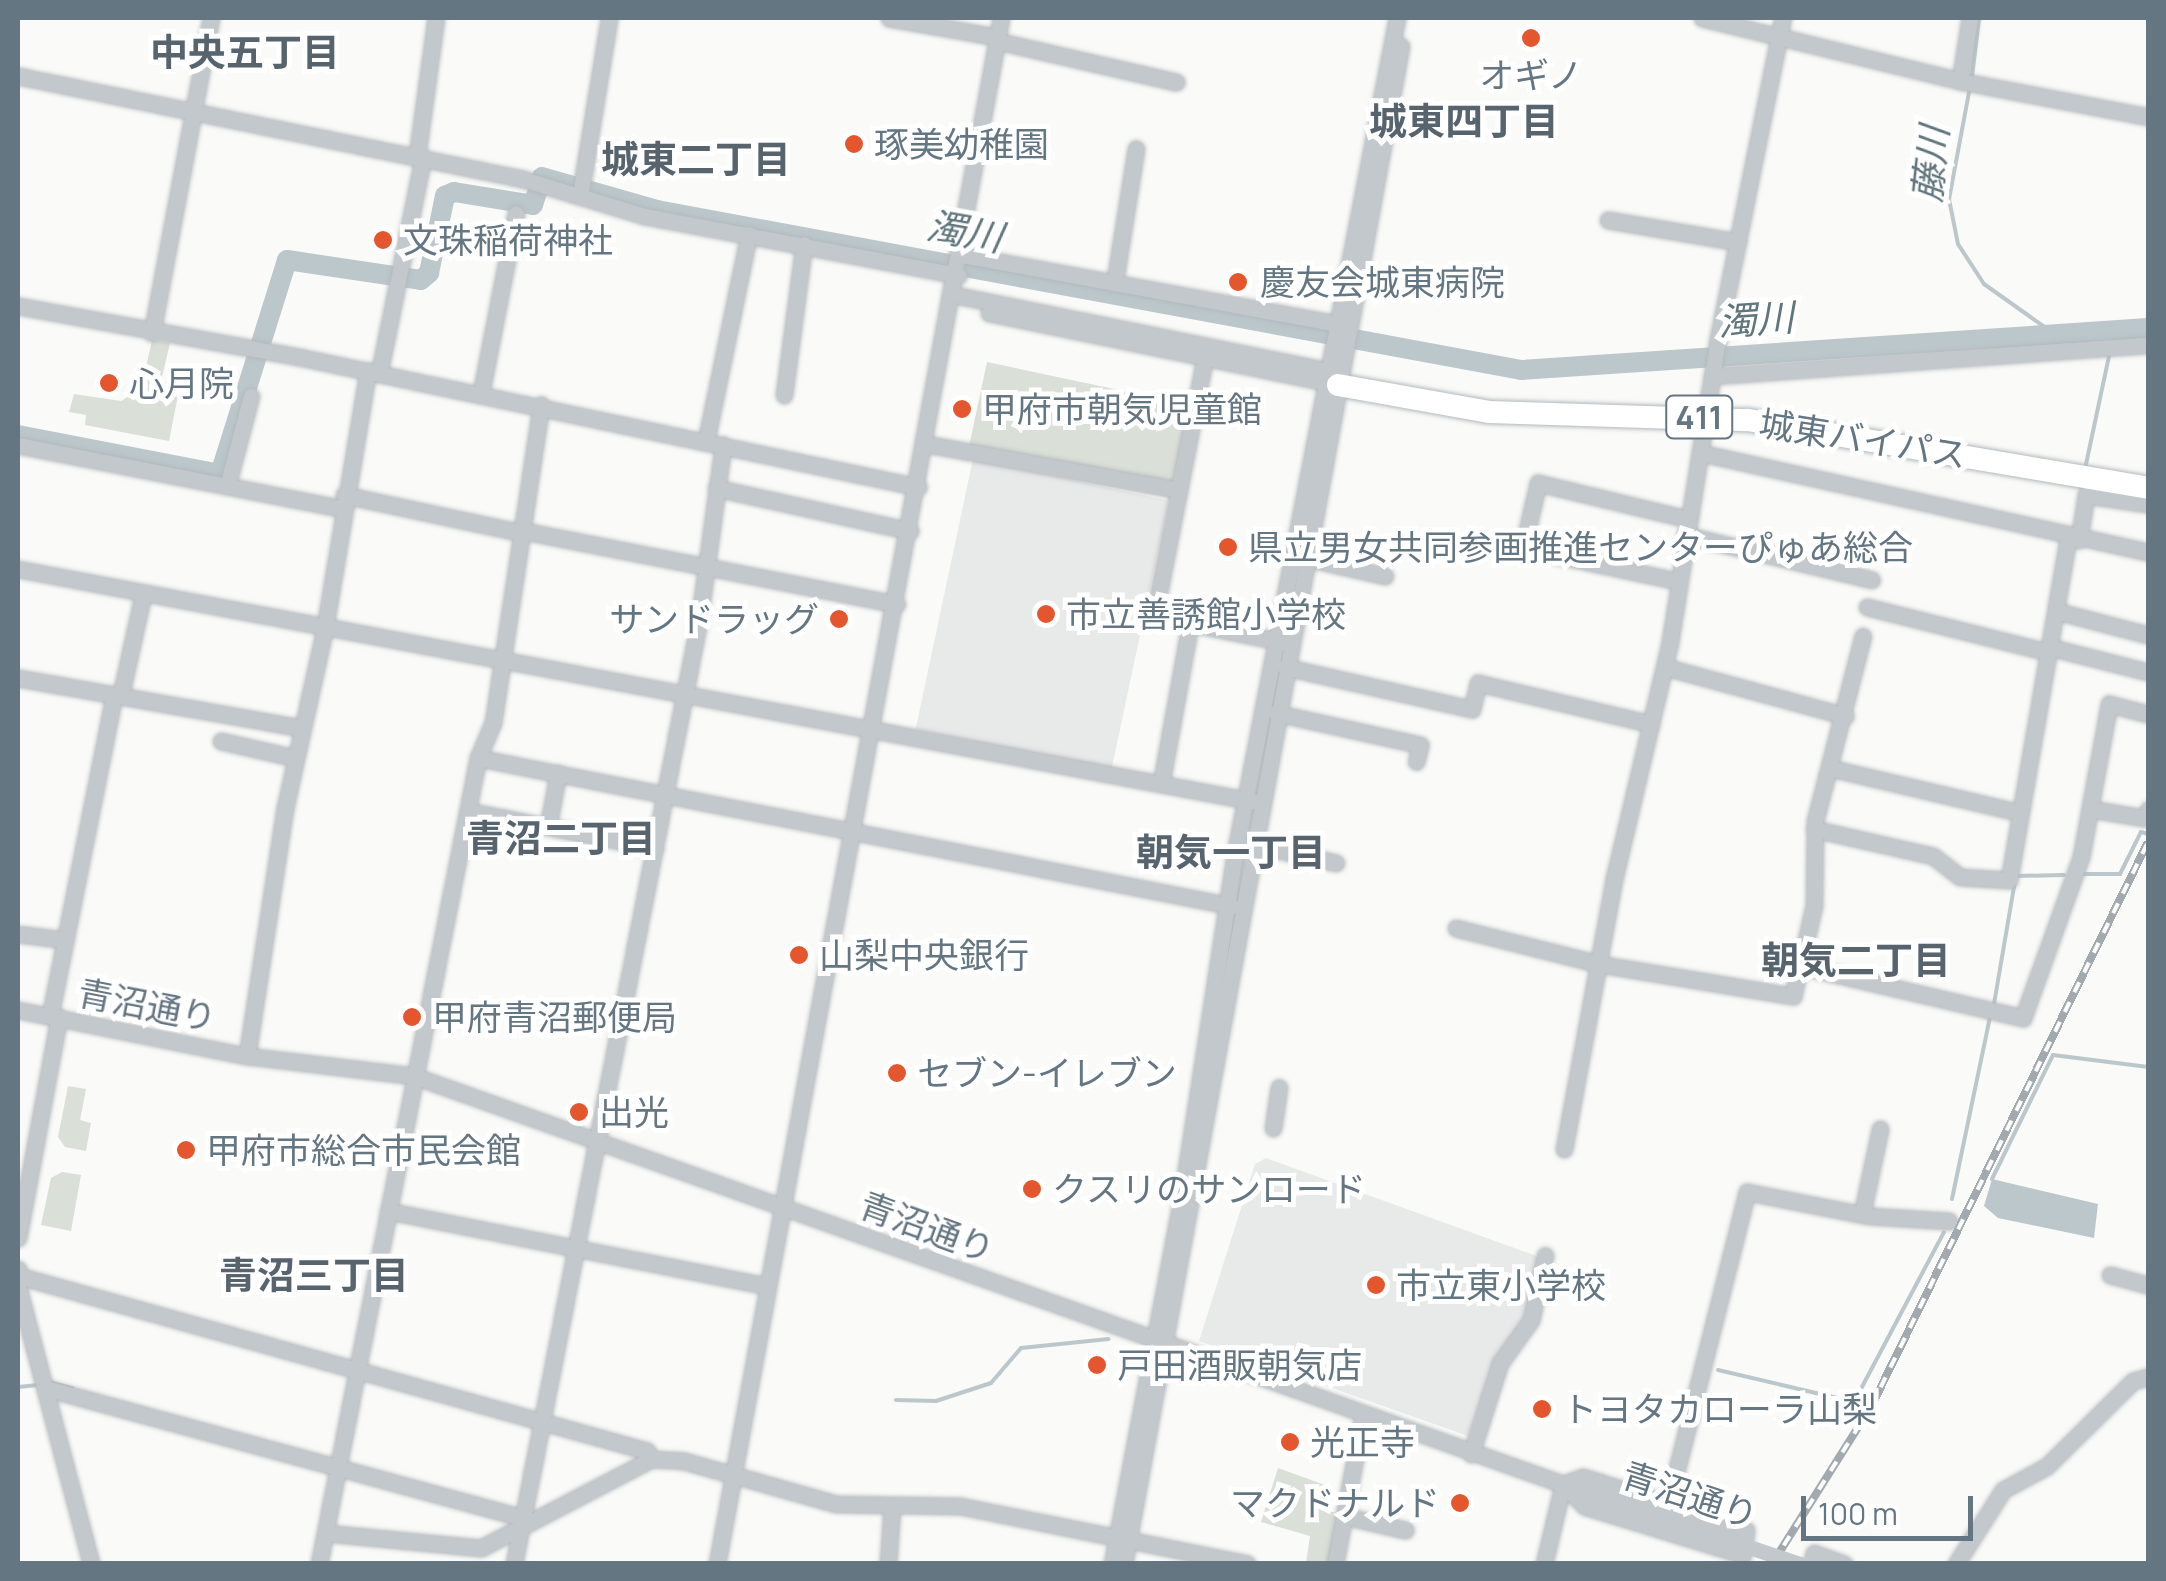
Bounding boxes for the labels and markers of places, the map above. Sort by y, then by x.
marker: オギノ [1520,27,1542,49]
place label: オギノ [1479,54,1583,96]
place label: 琢美幼稚園 [874,123,1049,165]
marker: 琢美幼稚園 [843,133,865,155]
place label: 文珠稲荷神社 [403,219,613,261]
marker: 文珠稲荷神社 [372,229,394,251]
place label: 慶友会城東病院 [1260,261,1505,303]
marker: 慶友会城東病院 [1225,269,1251,295]
place label: 心月院 [129,362,234,404]
marker: 心月院 [98,372,120,394]
place label: 甲府市朝気児童館 [982,388,1262,430]
marker: 甲府市朝気児童館 [951,398,973,420]
place label: 県立男女共同参画推進センターぴゅあ総合 [1248,526,1913,568]
marker: 県立男女共同参画推進センターぴゅあ総合 [1217,536,1239,558]
place label: 市立善誘館小学校 [1066,593,1346,635]
place label: サンドラッグ [609,598,819,640]
marker: 市立善誘館小学校 [1035,603,1057,625]
marker: サンドラッグ [828,608,850,630]
place label: 山梨中央銀行 [819,934,1029,976]
marker: 山梨中央銀行 [788,944,810,966]
place label: 甲府青沼郵便局 [432,996,677,1038]
marker: 甲府青沼郵便局 [401,1006,423,1028]
place label: セブン-イレブン [917,1052,1177,1094]
marker: セブン-イレブン [886,1062,908,1084]
place label: 出光 [599,1091,669,1133]
marker: 出光 [568,1101,590,1123]
place label: 甲府市総合市民会館 [206,1129,521,1171]
marker: 甲府市総合市民会館 [175,1139,197,1161]
place label: クスリのサンロード [1052,1168,1367,1210]
marker: クスリのサンロード [1021,1178,1043,1200]
place label: 市立東小学校 [1396,1264,1606,1306]
marker: 市立東小学校 [1365,1274,1387,1296]
place label: 戸田酒販朝気店 [1117,1344,1362,1386]
marker: 戸田酒販朝気店 [1086,1354,1108,1376]
place label: トヨタカローラ山梨 [1562,1388,1877,1430]
marker: トヨタカローラ山梨 [1531,1398,1553,1420]
place label: 光正寺 [1310,1421,1415,1463]
marker: 光正寺 [1279,1431,1301,1453]
place label: マクドナルド [1230,1482,1440,1524]
marker: マクドナルド [1449,1492,1471,1514]

